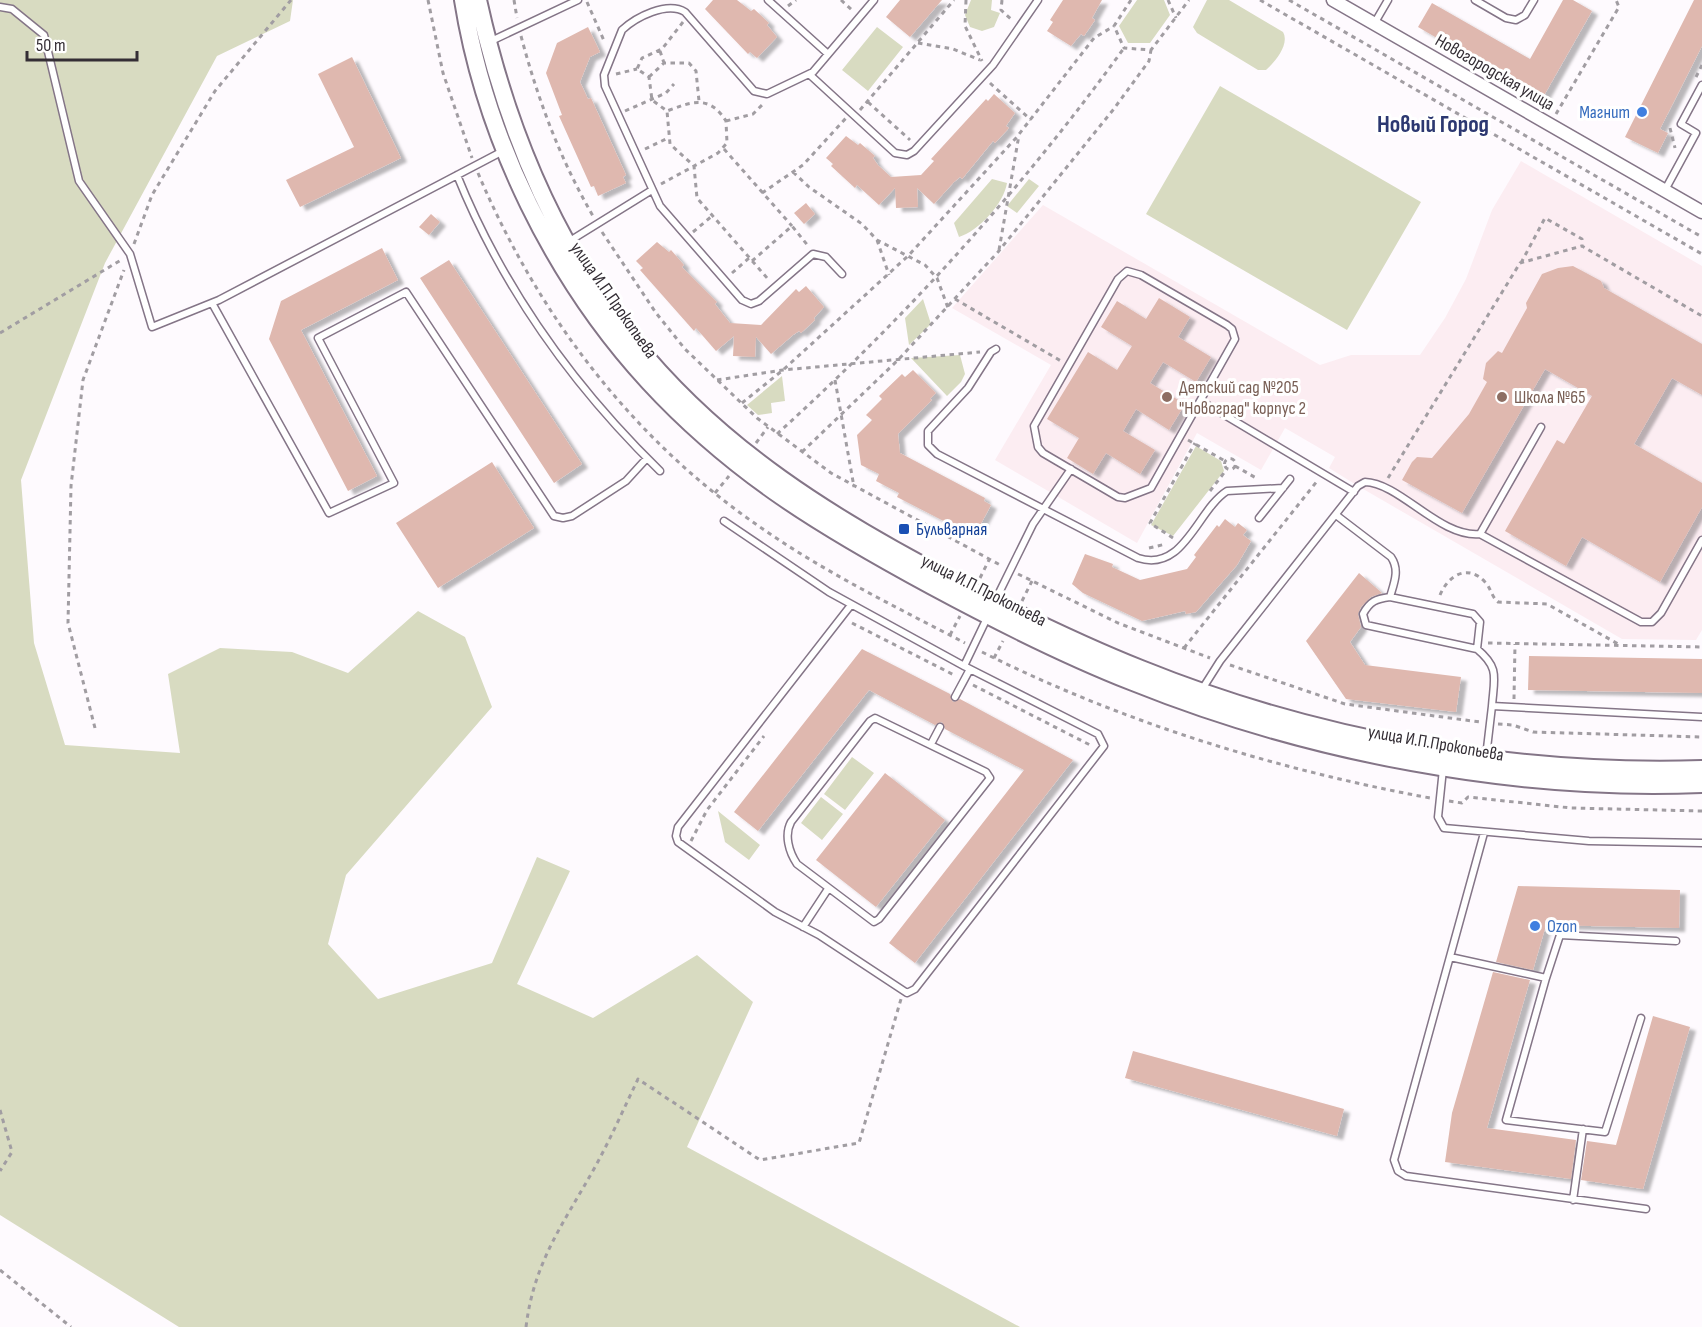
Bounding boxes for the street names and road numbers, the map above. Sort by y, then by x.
street label: Новогородская улица [1432,30,1558,115]
street label: улица И.П.Прокопьева [566,238,662,363]
street label: улица И.П.Прокопьева [918,550,1050,631]
street label: улица И.П.Прокопьева [1366,721,1505,766]

